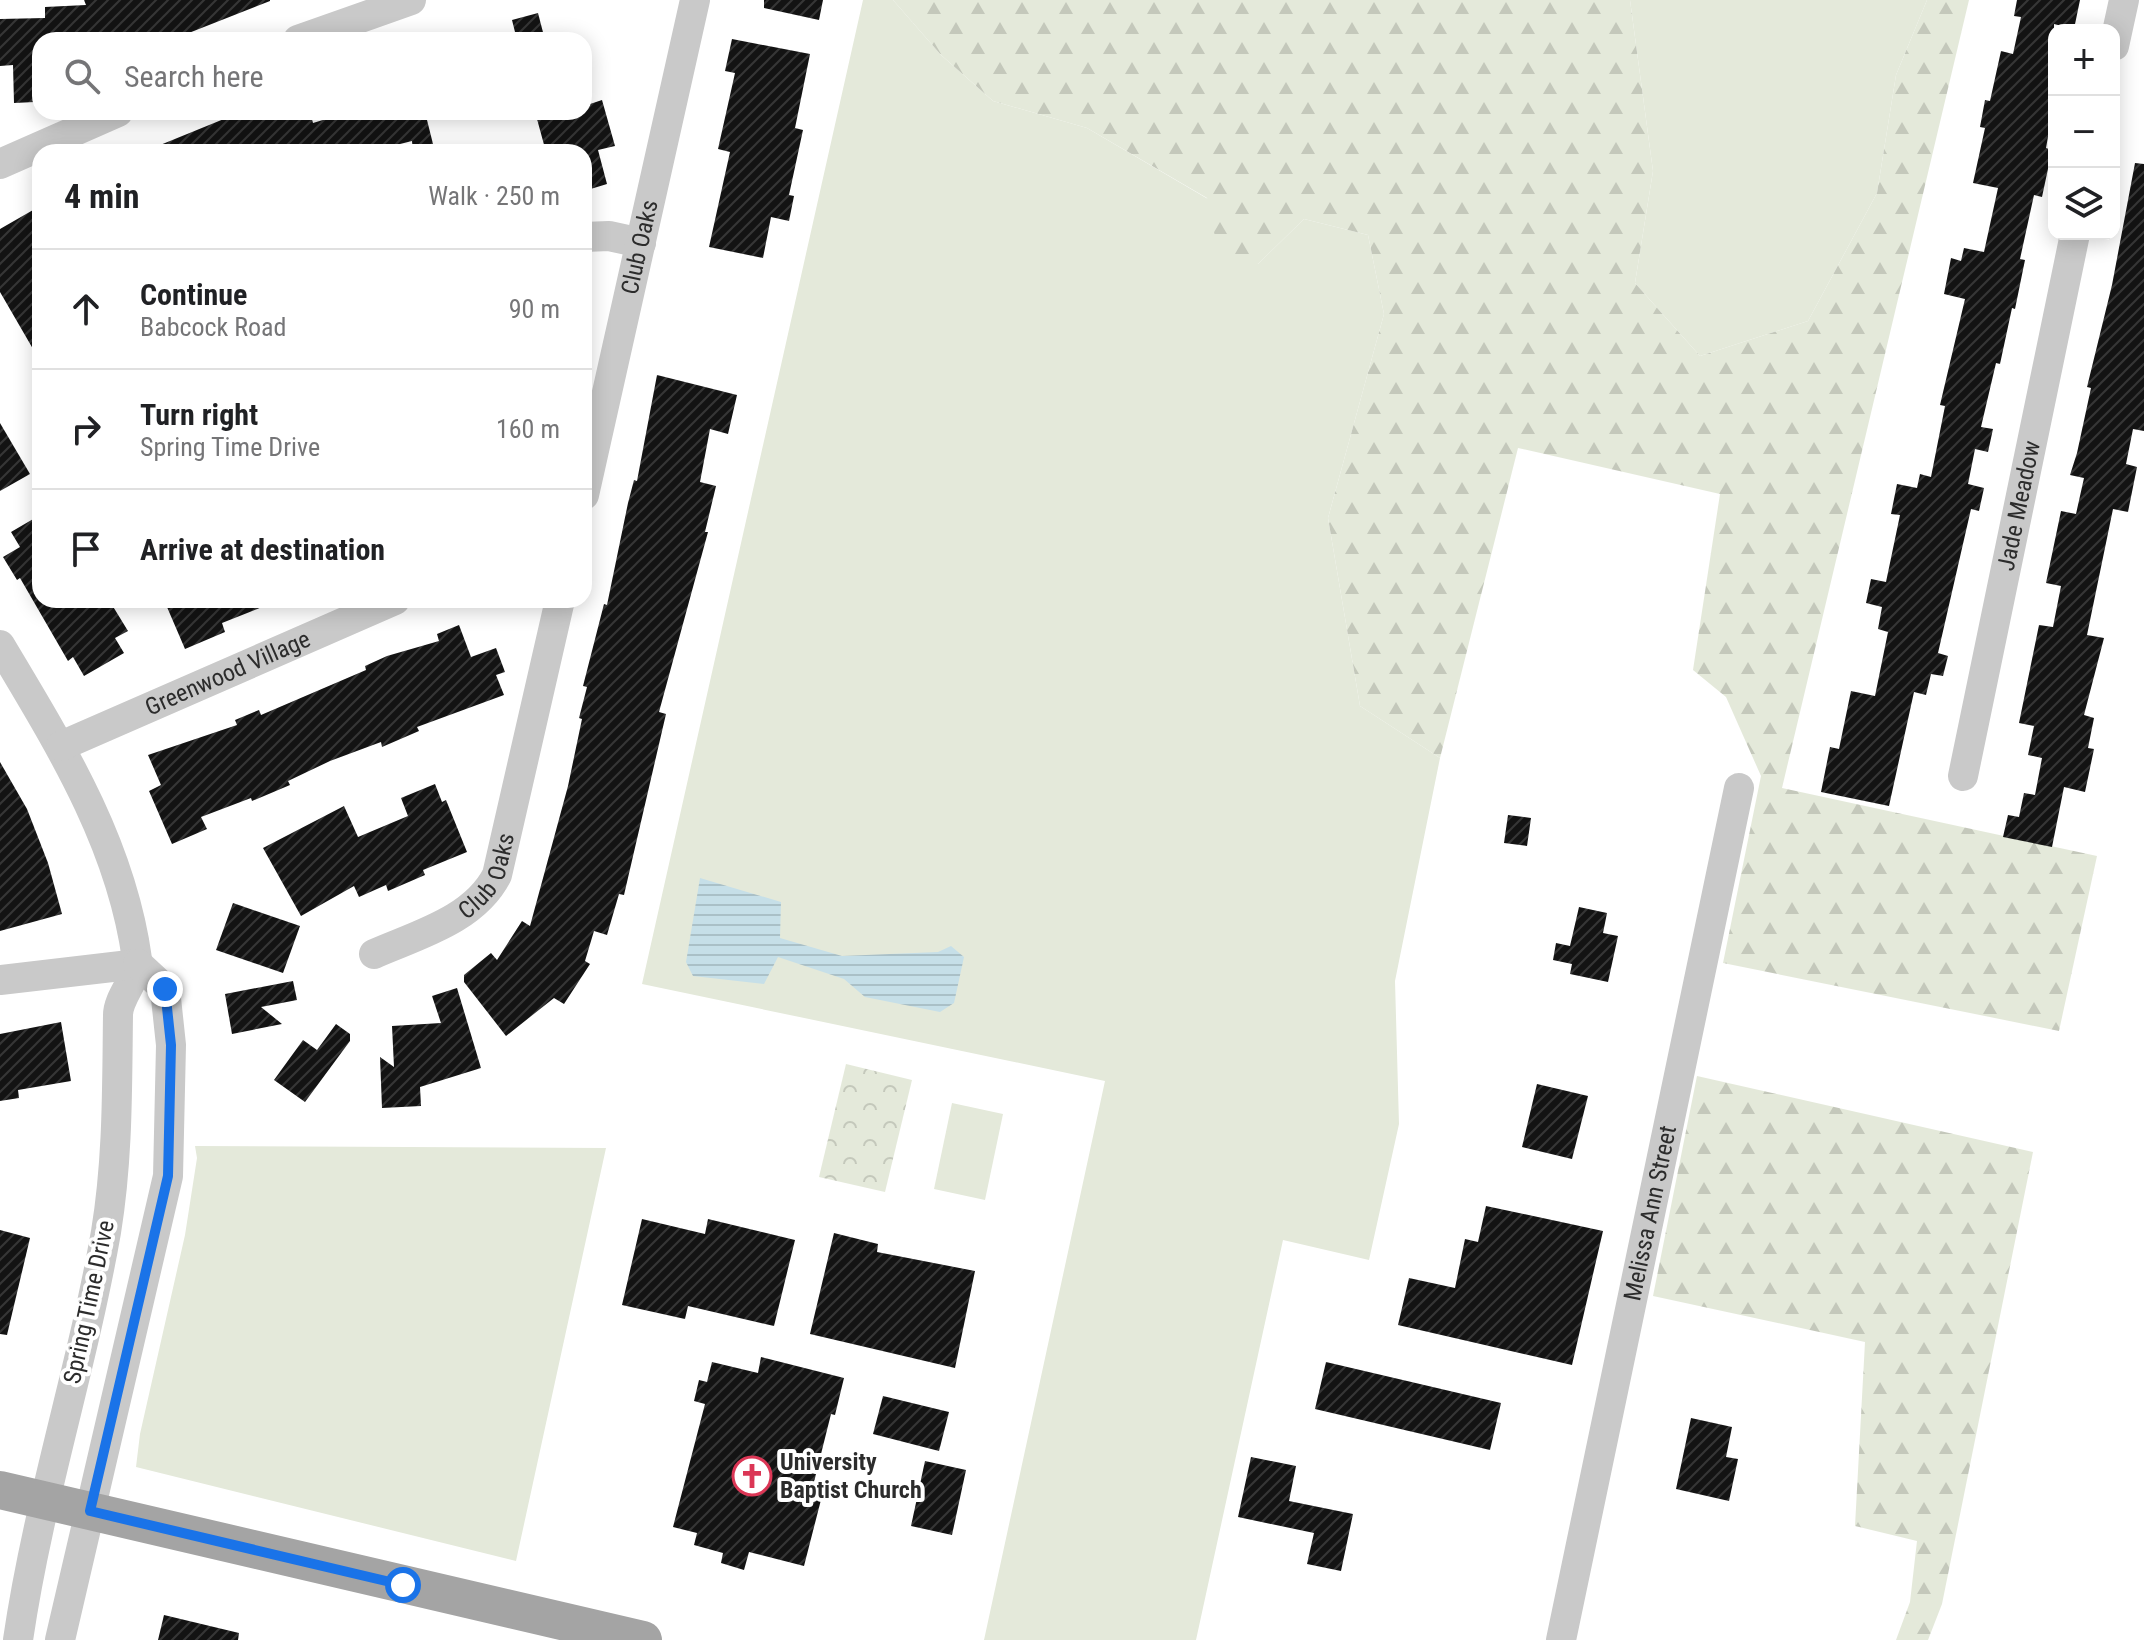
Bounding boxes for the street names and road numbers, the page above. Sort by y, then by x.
street label: Club Oaks [615,197,664,297]
street label: Jade Meadow [1992,438,2046,573]
street label: Greenwood Village [141,625,315,721]
street label: Club Oaks [453,830,520,925]
street label: Melissa Ann Street [1618,1123,1682,1303]
street label: Spring Time Drive [58,1218,120,1386]

